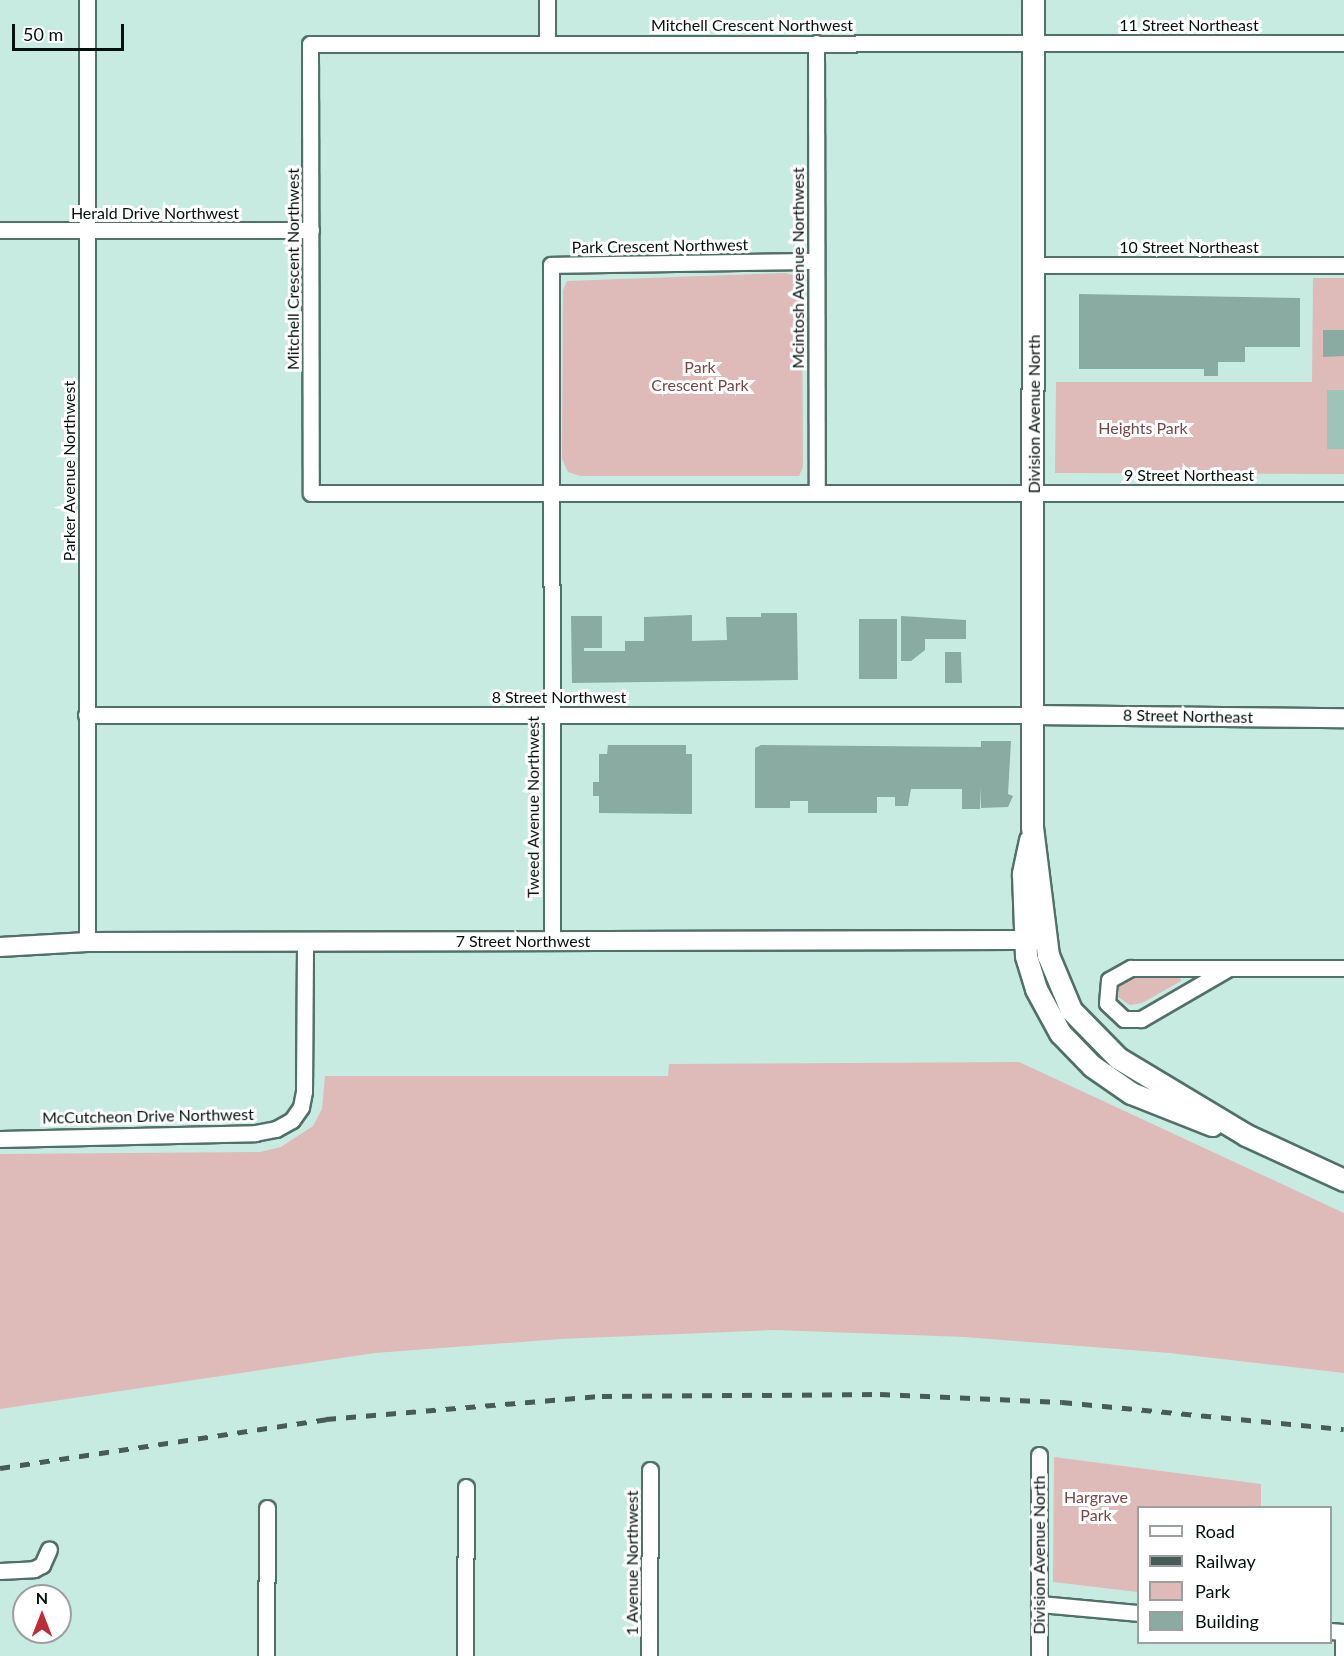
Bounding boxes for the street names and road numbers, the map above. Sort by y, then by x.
street label: Mitchell Crescent Northwest [651,15,853,35]
street label: 11 Street Northeast [1119,15,1259,35]
street label: Mcintosh Avenue Northwest [788,167,808,369]
street label: Mitchell Crescent Northwest [283,168,303,370]
street label: Herald Drive Northwest [71,203,239,223]
street label: Park Crescent Northwest [572,235,748,257]
street label: 10 Street Northeast [1119,237,1259,257]
street label: Division Avenue North [1024,334,1044,494]
street label: Parker Avenue Northwest [59,380,79,562]
street label: 9 Street Northeast [1124,465,1254,485]
street label: 8 Street Northwest [492,687,626,707]
street label: 8 Street Northeast [1123,705,1253,727]
street label: Tweed Avenue Northwest [523,716,543,898]
street label: 7 Street Northwest [456,931,590,951]
street label: McCutcheon Drive Northwest [42,1105,254,1127]
street label: Division Avenue North [1029,1475,1049,1635]
street label: 1 Avenue Northwest [622,1490,642,1636]

